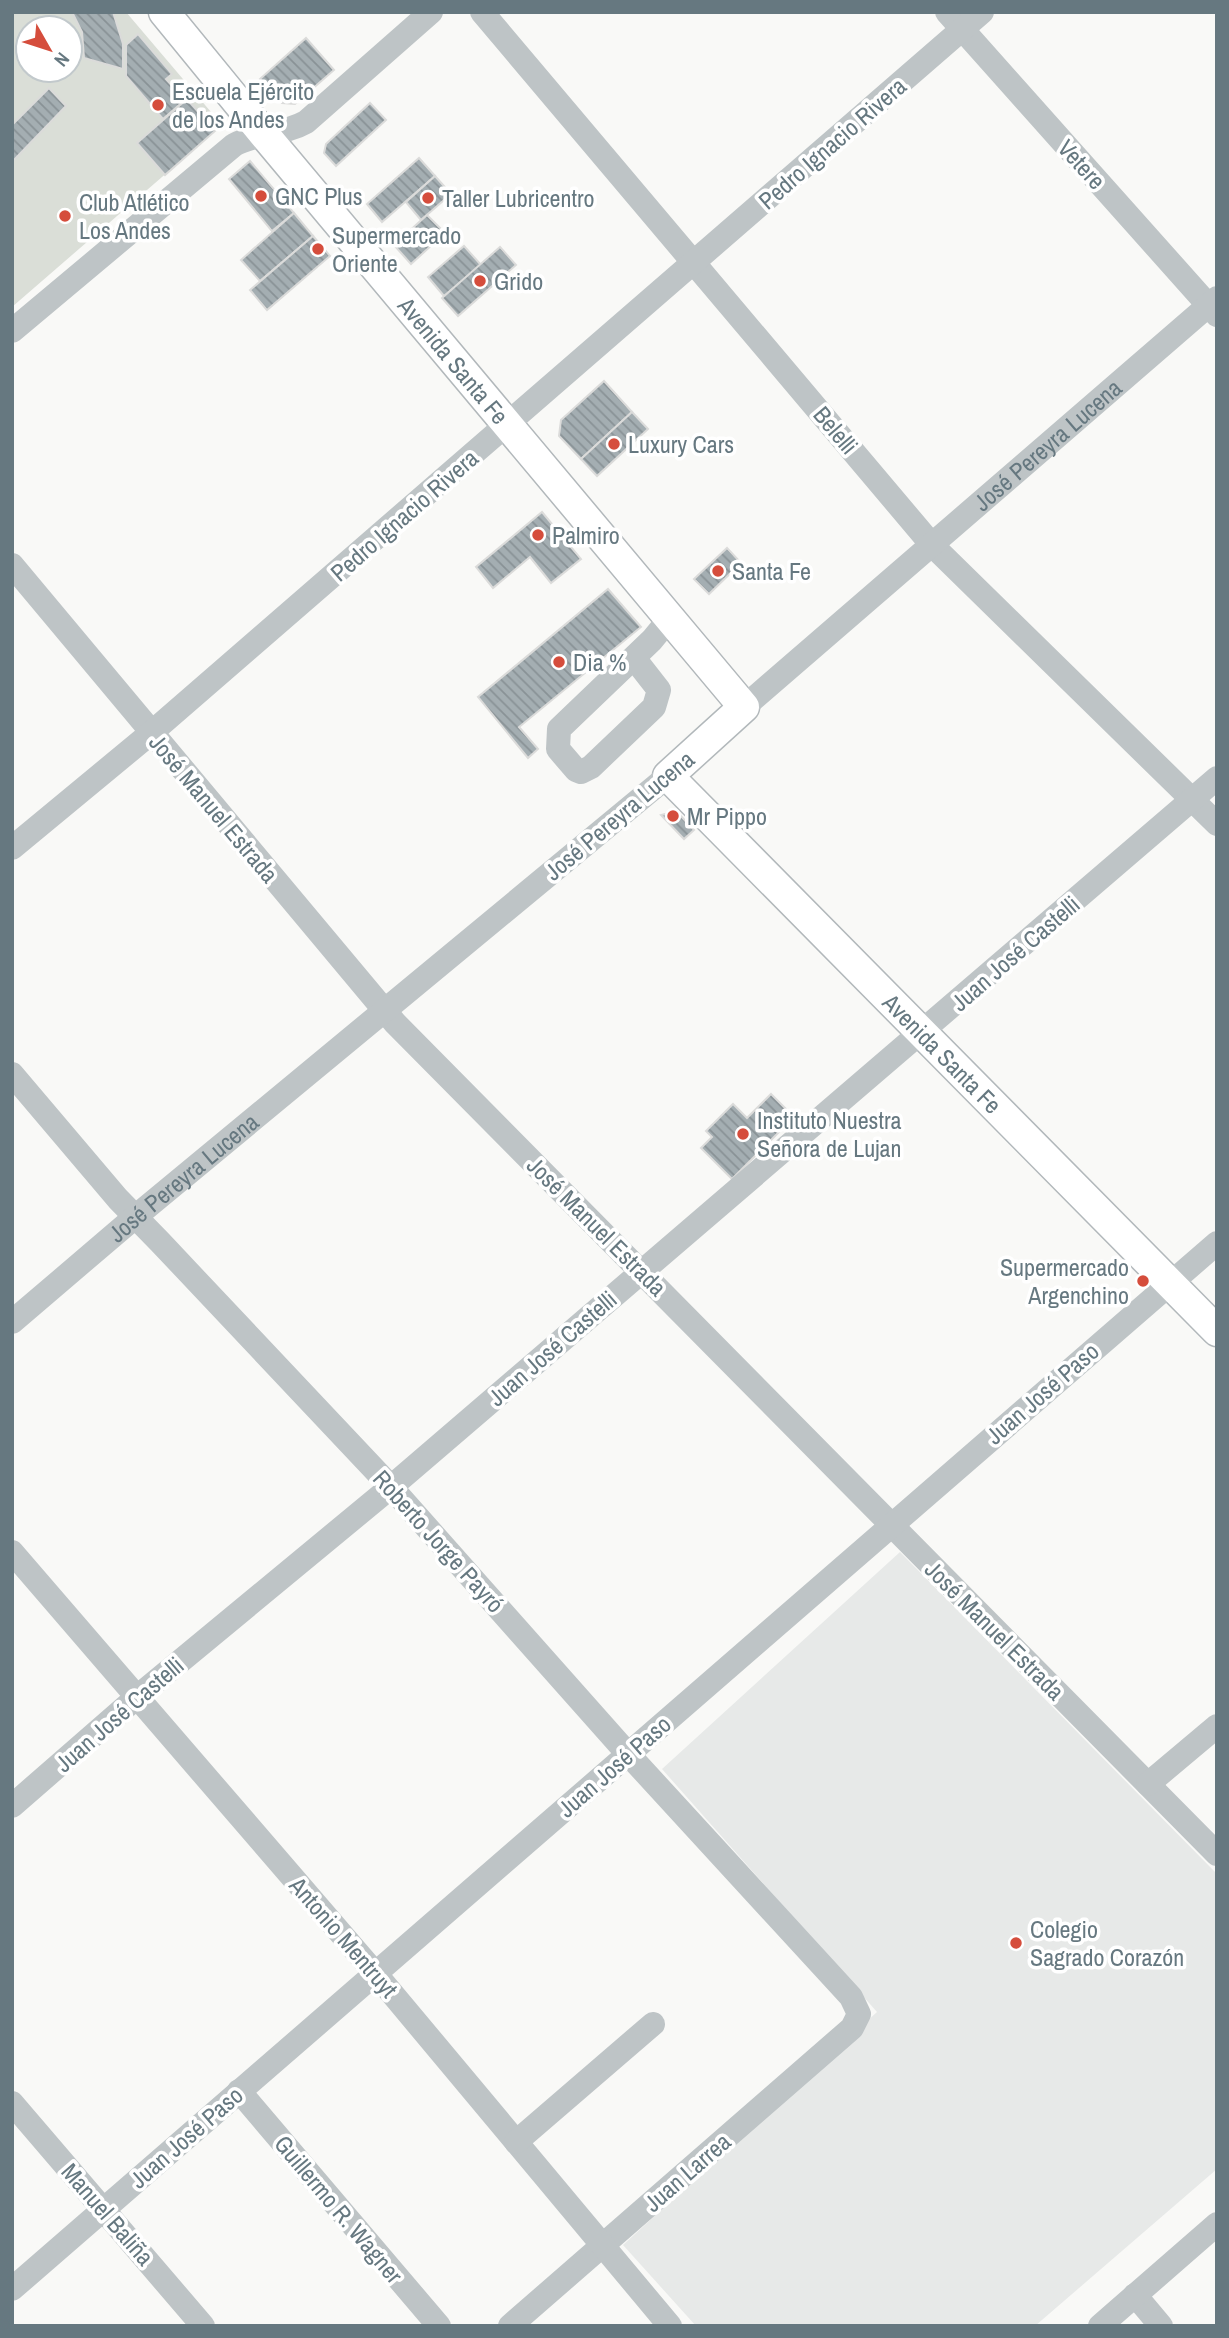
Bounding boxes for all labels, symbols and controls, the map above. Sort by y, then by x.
north arrow [14,14,84,84]
text: N [49,47,76,72]
street label: Pedro Ignacio Rivera [751,70,913,216]
place label: Escuela Ejército de los Andes [172,75,314,135]
marker: Escuela Ejército de los Andes [150,97,166,113]
street label: Vetere [1051,132,1113,196]
place label: GNC Plus [275,180,362,212]
place label: Taller Lubricentro [442,182,594,214]
place label: Club Atlético Los Andes [79,186,190,246]
marker: GNC Plus [253,188,269,204]
marker: Taller Lubricentro [420,190,436,206]
marker: Club Atlético Los Andes [57,208,73,224]
place label: Supermercado Oriente [332,219,461,279]
marker: Supermercado Oriente [310,241,326,257]
place label: Grido [494,265,543,297]
marker: Grido [472,273,488,289]
street label: Avenida Santa Fe [390,289,516,431]
street label: José Pereyra Lucena [966,372,1128,518]
street label: Belelli [807,399,865,461]
place label: Luxury Cars [628,428,734,460]
marker: Luxury Cars [606,436,622,452]
street label: Pedro Ignacio Rivera [323,442,485,588]
place label: Palmiro [552,519,620,551]
marker: Palmiro [530,527,546,543]
place label: Santa Fe [732,555,811,587]
marker: Santa Fe [710,563,726,579]
place label: Dia % [573,646,627,678]
marker: Dia % [551,654,567,670]
street label: José Manuel Estrada [142,727,286,889]
street label: José Pereyra Lucena [537,743,701,887]
place label: Mr Pippo [687,800,767,832]
marker: Mr Pippo [665,808,681,824]
street label: Juan José Castelli [944,888,1086,1018]
street label: Avenida Santa Fe [875,986,1009,1120]
place label: Instituto Nuestra Señora de Lujan [757,1104,901,1164]
street label: José Pereyra Lucena [101,1106,265,1249]
marker: Instituto Nuestra Señora de Lujan [735,1126,751,1142]
street label: José Manuel Estrada [520,1149,674,1303]
place label: Supermercado Argenchino [1000,1251,1129,1311]
marker: Supermercado Argenchino [1135,1273,1151,1289]
street label: Juan José Castelli [481,1283,623,1413]
street label: Juan José Paso [979,1335,1105,1451]
street label: Roberto Jorge Payró [366,1463,512,1619]
street label: José Manuel Estrada [918,1553,1072,1707]
street label: Juan José Castelli [48,1649,190,1779]
street label: Juan José Paso [551,1708,677,1824]
street label: Antonio Mentruyt [282,1869,406,2004]
place label: Colegio Sagrado Corazón [1030,1913,1184,1973]
marker: Colegio Sagrado Corazón [1008,1935,1024,1951]
street label: Juan José Paso [123,2079,249,2195]
street label: Juan Larrea [637,2125,737,2219]
street label: Guillermo R. Wagner [268,2128,411,2290]
street label: Manuel Baliña [55,2156,161,2272]

